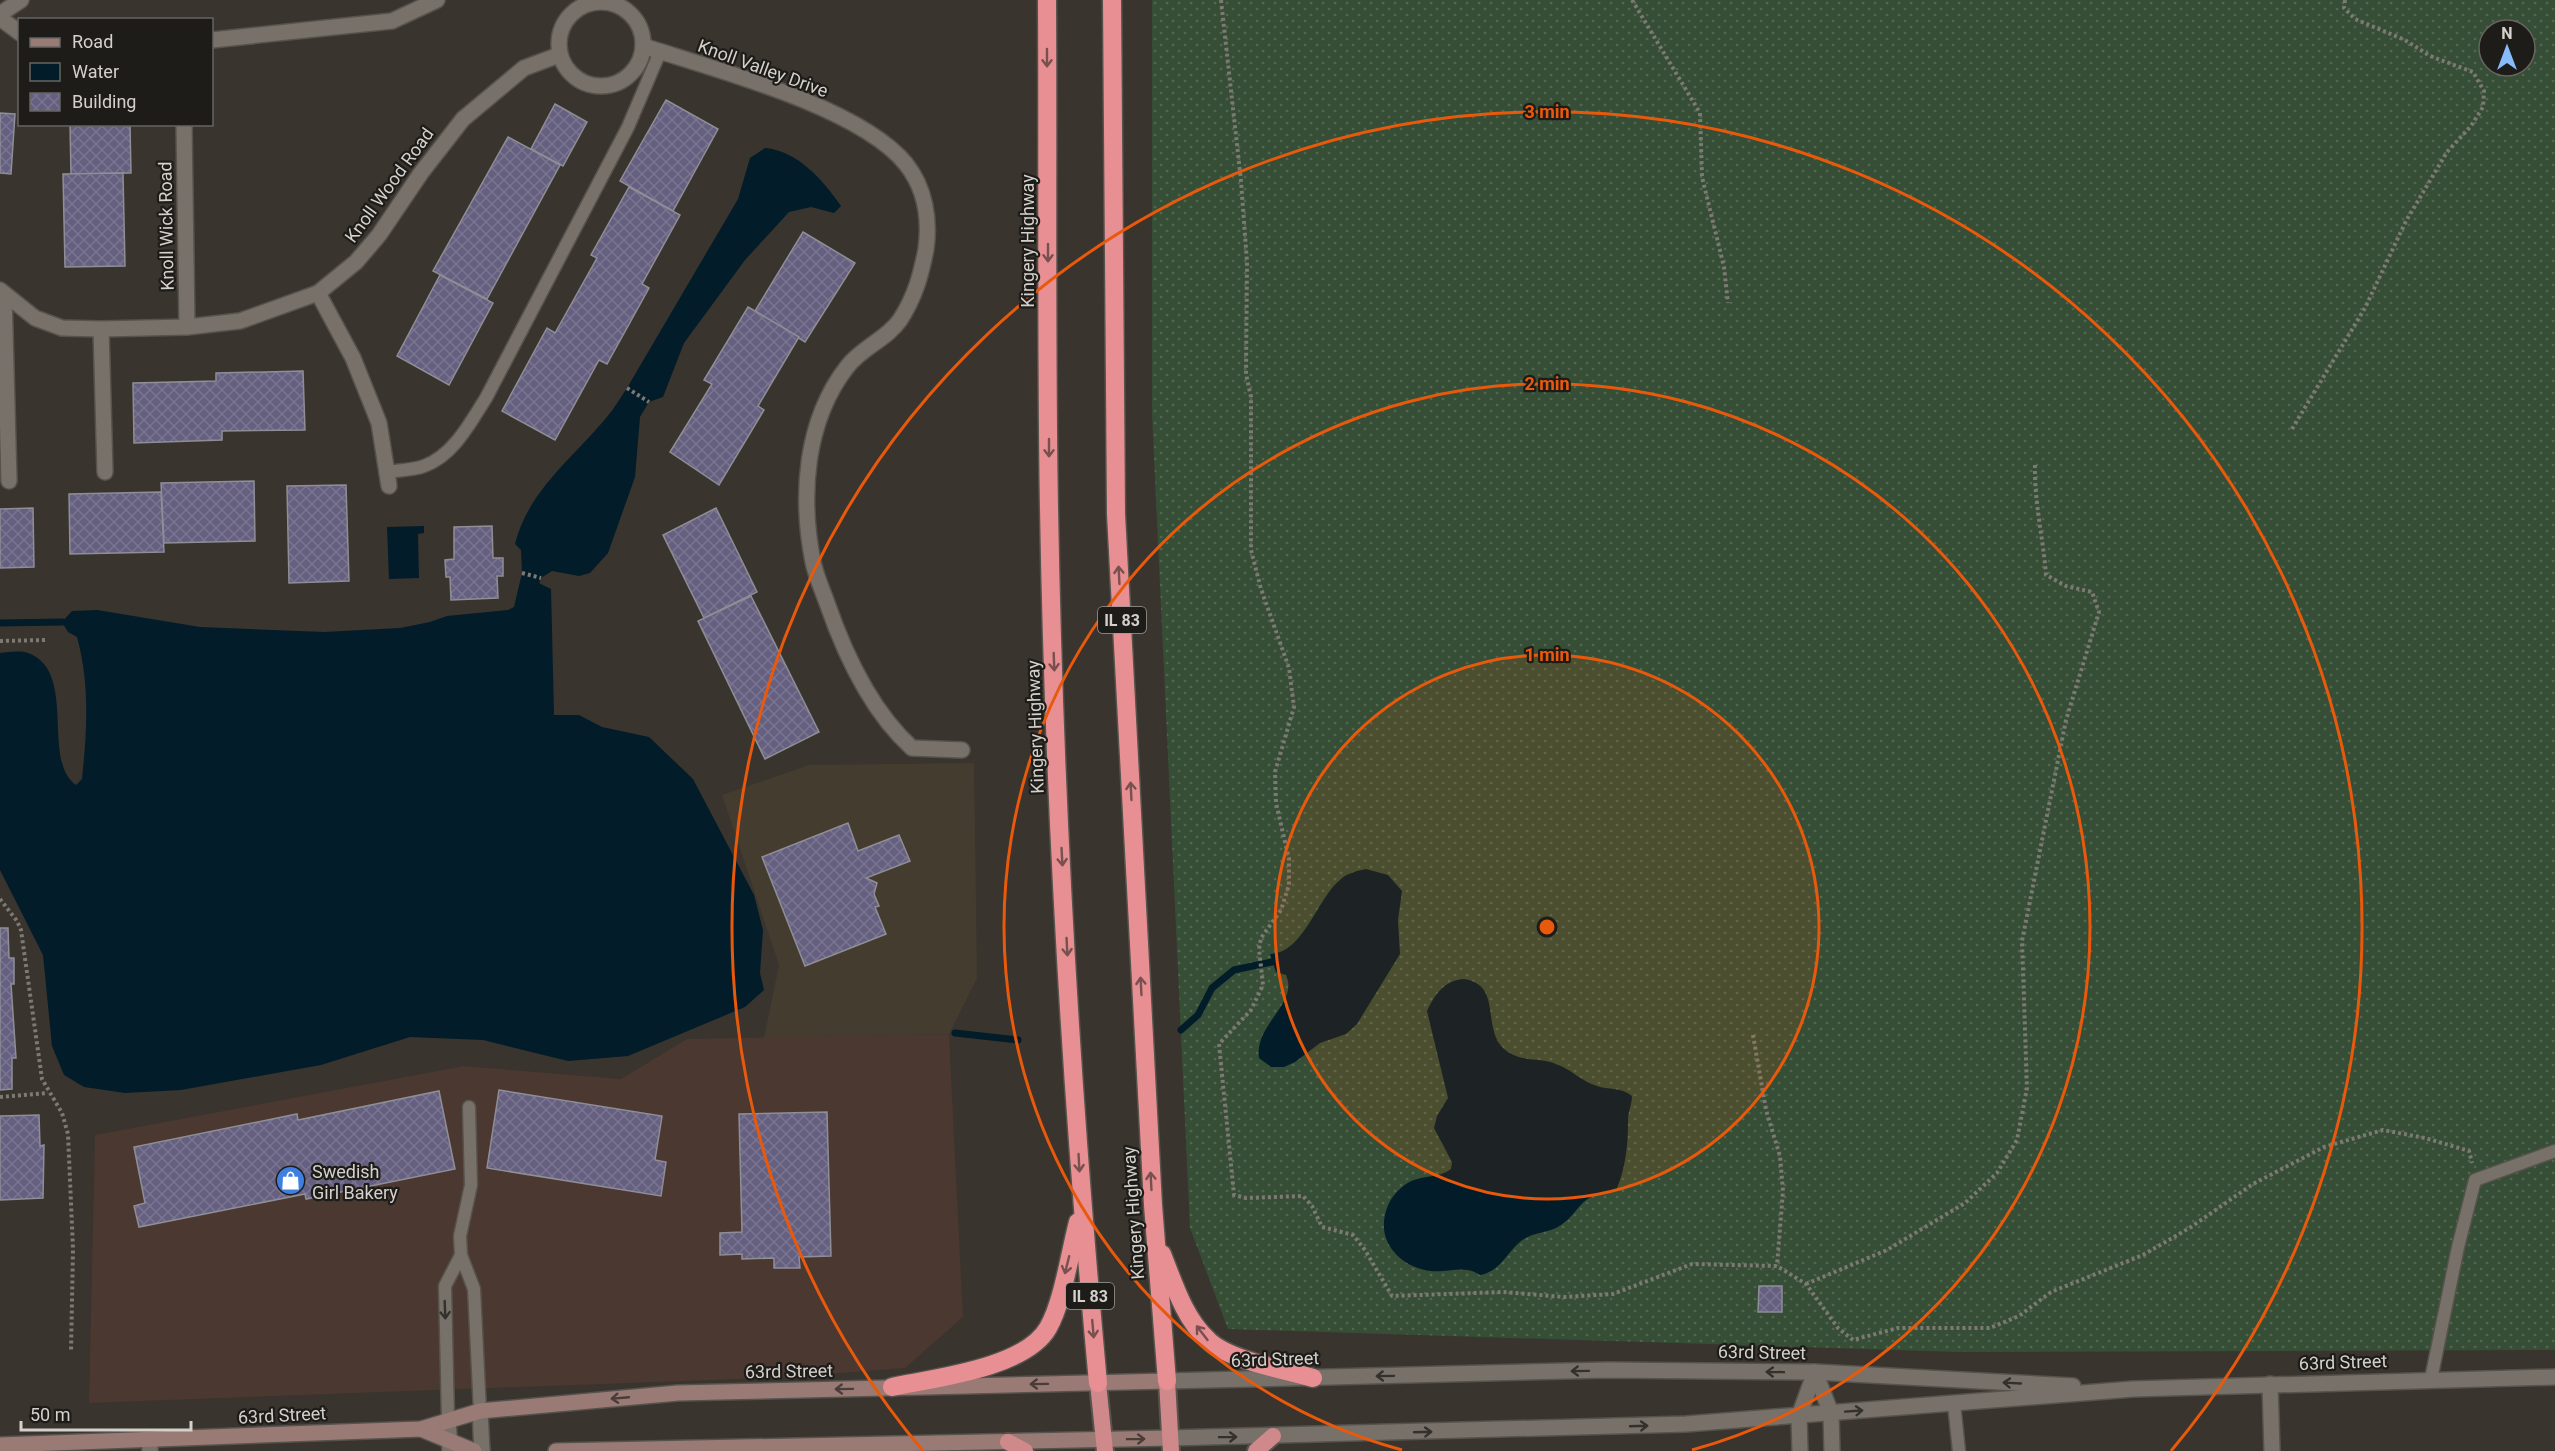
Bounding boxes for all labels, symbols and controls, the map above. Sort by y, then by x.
legend [18,18,213,126]
north arrow [2477,18,2537,78]
text: N [2501,24,2513,43]
text: Road [72,31,113,52]
street label: Knoll Valley Drive [695,35,831,101]
one-way arrow [1041,48,1053,68]
text: Water [72,61,119,82]
text: Building [72,91,136,112]
text: 3 min [1524,101,1570,122]
street label: Knoll Wood Road [340,124,438,246]
street label: Knoll Wick Road [154,161,178,291]
street label: Kingery Highway [1017,174,1038,308]
one-way arrow [1042,243,1054,263]
text: 2 min [1524,373,1570,394]
one-way arrow [1043,438,1055,458]
one-way arrow [1114,566,1125,586]
road number: IL 83 [1098,607,1146,633]
text: 1 min [1524,644,1570,665]
one-way arrow [1048,652,1060,672]
street label: Kingery Highway [1022,659,1048,794]
one-way arrow [1125,782,1136,802]
one-way arrow [1056,846,1067,866]
centre of rings [1537,917,1557,937]
one-way arrow [1061,936,1072,956]
one-way arrow [1136,976,1147,996]
street label: Kingery Highway [1118,1145,1148,1280]
one-way arrow [1074,1153,1085,1173]
place label: Swedish Girl Bakery [312,1161,398,1203]
shop icon: Swedish Girl Bakery [275,1165,307,1197]
one-way arrow [1146,1171,1157,1191]
one-way arrow [1060,1255,1072,1274]
road number: IL 83 [1066,1283,1114,1309]
one-way arrow [439,1299,451,1319]
one-way arrow [1088,1319,1099,1339]
one-way arrow [1196,1325,1209,1341]
street label: 63rd Street [1718,1341,1806,1363]
street label: 63rd Street [1231,1347,1320,1371]
street label: 63rd Street [2299,1350,2388,1374]
street label: 63rd Street [745,1360,833,1382]
one-way arrow [1570,1365,1590,1377]
one-way arrow [1765,1366,1785,1378]
one-way arrow [1376,1370,1396,1382]
one-way arrow [1030,1378,1050,1390]
one-way arrow [2002,1378,2022,1389]
one-way arrow [835,1383,855,1395]
one-way arrow [610,1393,630,1404]
scale bar [21,1394,190,1432]
street label: 63rd Street [237,1402,327,1428]
text: 50 m [30,1404,70,1425]
one-way arrow [1844,1406,1864,1417]
one-way arrow [1628,1420,1648,1432]
one-way arrow [1412,1427,1432,1438]
one-way arrow [1217,1431,1237,1443]
one-way arrow [1126,1433,1146,1445]

